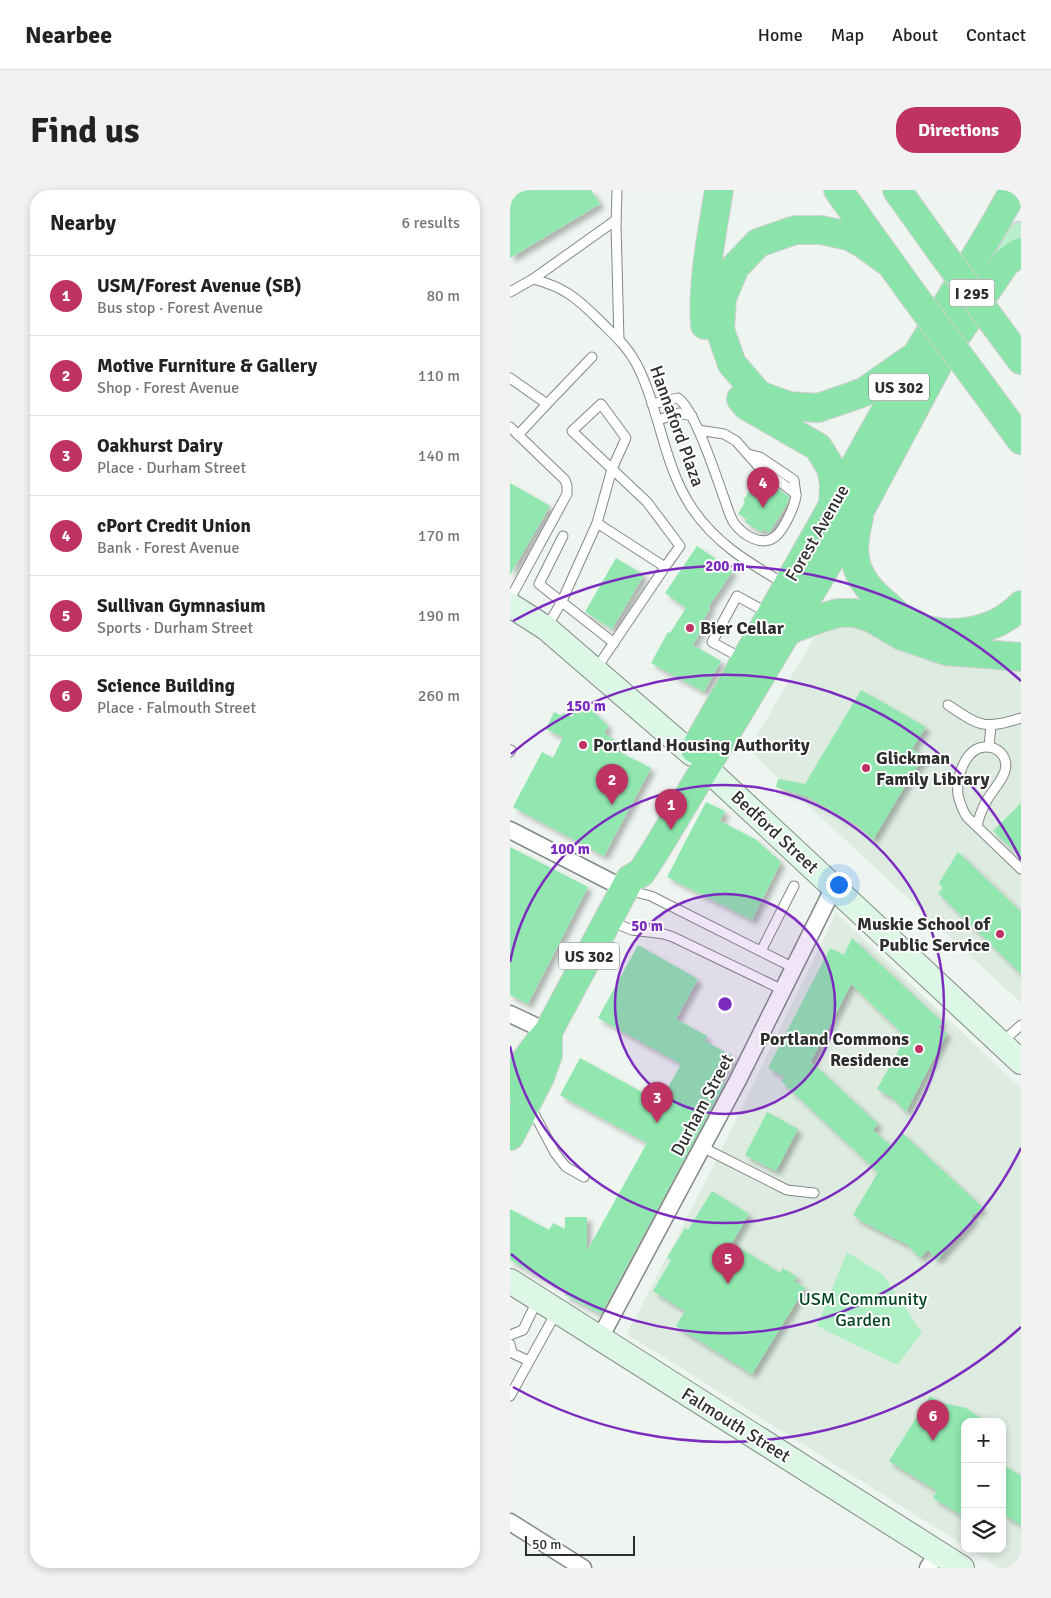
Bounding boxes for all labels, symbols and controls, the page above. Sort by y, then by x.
text: Nearbee [25,20,112,50]
text: Home [758,24,803,46]
text: Map [831,24,864,46]
text: About [892,24,938,46]
text: Contact [966,24,1026,46]
button: Directions [896,107,1021,153]
text: Find us [30,109,140,152]
text: Nearby [50,210,116,236]
text: 6 results [401,213,460,233]
text: USM/Forest Avenue (SB) [97,274,302,298]
road number: I 295 [950,280,994,306]
text: 1 [62,286,70,306]
text: 80 m [426,286,460,306]
text: Bus stop · Forest Avenue [97,298,263,318]
text: Motive Furniture & Gallery [97,354,317,378]
street label: Hannaford Plaza [645,363,709,489]
text: 2 [62,366,70,386]
text: 110 m [418,366,460,386]
road number: US 302 [869,373,929,400]
text: Shop · Forest Avenue [97,378,239,398]
text: Oakhurst Dairy [97,434,223,458]
text: 3 [62,446,70,466]
text: 140 m [418,446,460,466]
text: Place · Durham Street [97,458,246,478]
pin: 4 [747,467,779,508]
street label: Forest Avenue [780,481,854,585]
text: cPort Credit Union [97,514,251,538]
text: 4 [62,526,70,546]
text: 170 m [418,526,460,546]
text: Bank · Forest Avenue [97,538,239,558]
text: 200 m [705,557,745,575]
text: Sullivan Gymnasium [97,594,266,618]
text: 5 [62,606,70,626]
text: 190 m [418,606,460,626]
place label: Bier Cellar [700,617,785,639]
text: Sports · Durham Street [97,618,253,638]
marker: Bier Cellar [684,622,696,634]
text: Science Building [97,674,235,698]
text: 6 [62,686,70,706]
text: 260 m [418,686,460,706]
text: 150 m [566,697,606,715]
text: Place · Falmouth Street [97,698,256,718]
place label: Portland Housing Authority [593,734,810,756]
marker: Portland Housing Authority [577,739,589,751]
place label: Glickman Family Library [876,747,990,790]
marker: Glickman Family Library [860,762,872,774]
pin: 2 [596,764,628,805]
street label: Bedford Street [727,786,823,878]
pin: 1 [655,789,687,830]
text: 100 m [550,840,590,858]
your location [826,872,852,898]
place label: Muskie School of Public Service [857,913,991,956]
text: 50 m [631,917,663,935]
marker: Muskie School of Public Service [994,928,1006,940]
road number: US 302 [559,942,619,969]
centre of rings [716,995,734,1013]
place label: Portland Commons Residence [760,1028,909,1071]
marker: Portland Commons Residence [913,1043,925,1055]
street label: Durham Street [666,1050,738,1160]
pin: 3 [641,1082,673,1123]
pin: 5 [712,1243,744,1284]
park label: USM Community Garden [799,1288,928,1331]
street label: Falmouth Street [678,1383,794,1467]
pin: 6 [917,1400,949,1441]
map controls [961,1418,1006,1553]
button: + [961,1418,1006,1463]
button: − [961,1463,1006,1508]
button: layers [961,1508,1006,1553]
scale bar [525,1533,635,1556]
text: 50 m [532,1536,561,1553]

